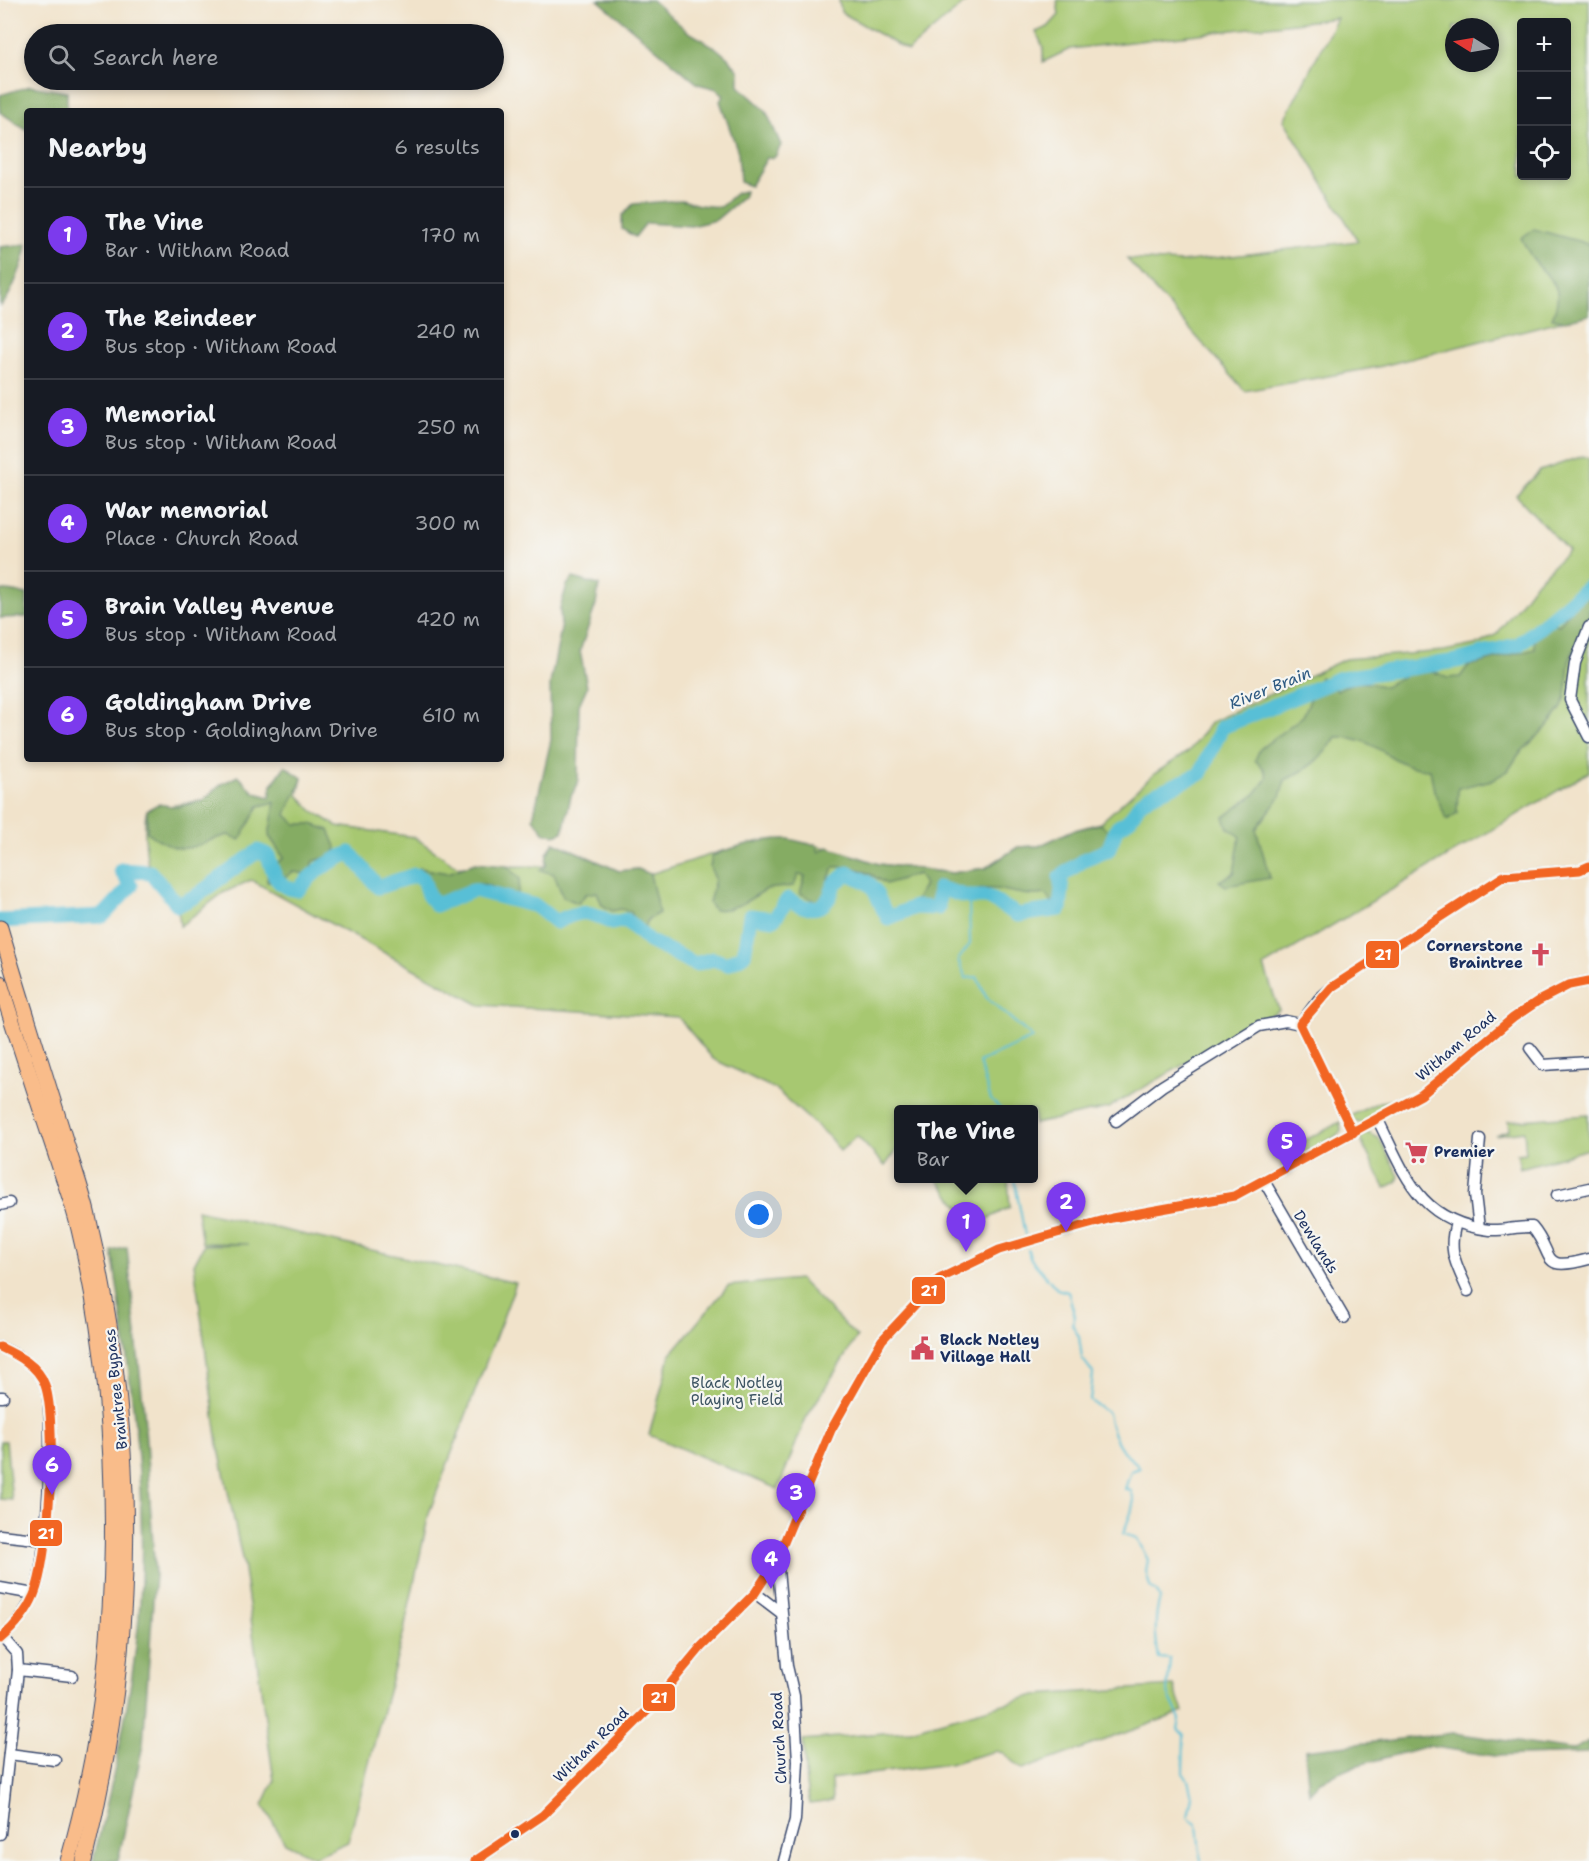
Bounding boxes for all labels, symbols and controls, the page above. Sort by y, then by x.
north arrow [1445,18,1499,72]
map controls [1517,18,1571,180]
button: + [1517,18,1571,72]
search box [24,24,504,90]
icon: search [45,41,78,74]
text: Search here [93,43,219,72]
button: − [1517,72,1571,126]
button: locate [1517,126,1571,180]
text: Nearby [48,130,147,165]
text: 6 results [394,134,480,160]
text: The Vine [105,208,204,237]
text: 1 [63,222,72,248]
text: 170 m [421,222,480,248]
text: Bar · Witham Road [105,237,289,263]
text: The Reindeer [105,304,256,333]
text: 2 [61,318,75,344]
text: 240 m [415,318,480,344]
text: Bus stop · Witham Road [105,333,337,359]
text: Memorial [105,400,216,429]
text: 3 [61,414,75,440]
text: 250 m [416,414,480,440]
text: Bus stop · Witham Road [105,429,337,455]
text: War memorial [105,496,268,525]
text: 4 [61,510,75,536]
text: 300 m [414,510,480,536]
text: Place · Church Road [105,525,298,551]
text: Brain Valley Avenue [105,592,334,621]
text: 5 [61,606,74,632]
text: 420 m [416,606,480,632]
text: Bus stop · Witham Road [105,621,337,647]
water label: River Brain [1226,662,1314,714]
text: Goldingham Drive [105,688,312,717]
text: 6 [61,702,75,728]
text: 610 m [422,702,480,728]
text: Bus stop · Goldingham Drive [105,717,378,743]
place label: Cornerstone Braintree [1427,936,1523,973]
line badge: 21 [1365,940,1400,969]
church icon: Cornerstone Braintree [1528,942,1554,968]
text: 21 [1374,944,1392,965]
street label: Witham Road [1412,1006,1501,1085]
popup [894,1105,1038,1183]
text: The Vine [917,1117,1015,1146]
pin: 5 [1268,1122,1306,1172]
supermarket icon: Premier [1403,1139,1429,1165]
place label: Premier [1434,1142,1495,1162]
text: Bar [917,1146,950,1172]
pin: 2 [1046,1182,1086,1232]
your location [744,1200,773,1229]
pin: 1 [946,1202,986,1252]
street label: Dewlands [1289,1207,1343,1277]
line badge: 21 [911,1276,946,1305]
text: 21 [920,1280,938,1301]
street label: Braintree Bypass [100,1328,132,1450]
place label: Black Notley Village Hall [940,1330,1039,1367]
public building icon: Black Notley Village Hall [909,1336,935,1362]
park label: Black Notley Playing Field [691,1373,784,1410]
pin: 6 [32,1446,72,1495]
pin: 3 [776,1474,816,1523]
line badge: 21 [29,1519,63,1547]
text: 21 [37,1523,55,1544]
pin: 4 [752,1540,790,1589]
line badge: 21 [642,1683,676,1712]
text: 21 [650,1687,668,1708]
street label: Church Road [767,1691,791,1785]
street label: Witham Road [549,1703,633,1787]
unlabelled marker [509,1828,521,1840]

